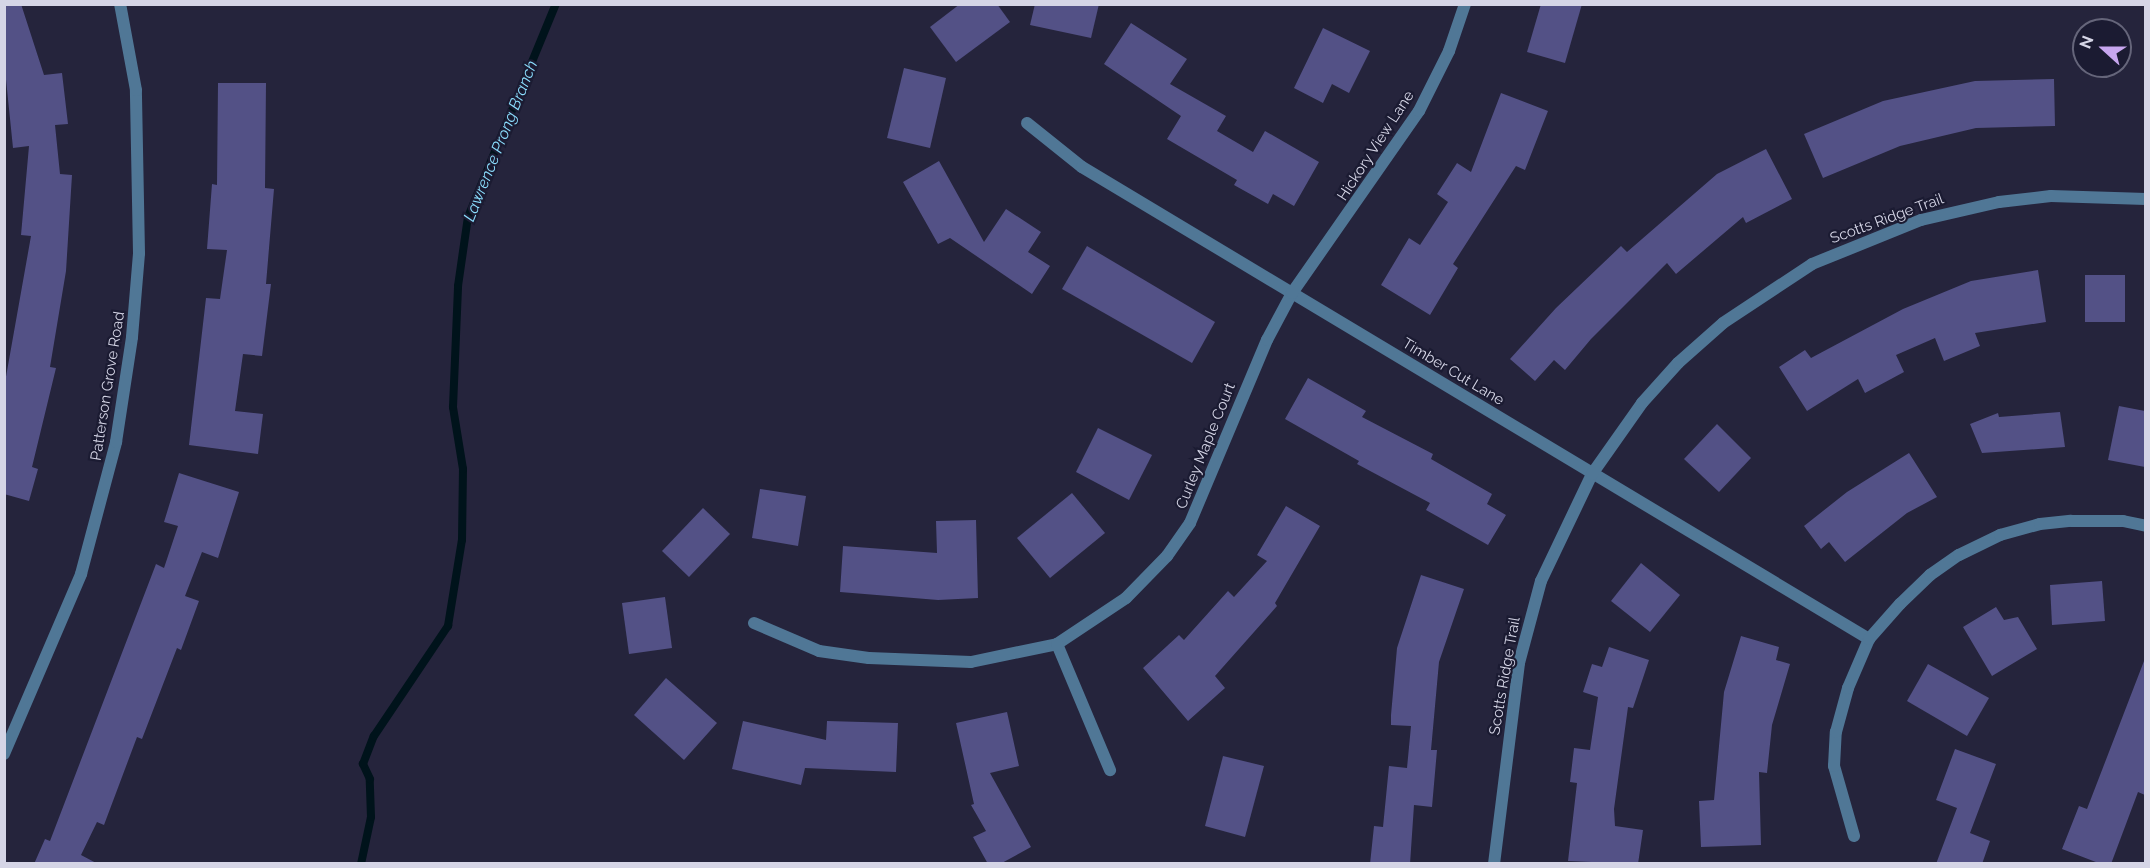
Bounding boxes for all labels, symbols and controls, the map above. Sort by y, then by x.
north arrow [2072,18,2132,78]
text: N [2076,33,2098,51]
water label: Lawrence Prong Branch [460,58,542,224]
street label: Hickory View Lane [1333,87,1419,205]
street label: Scotts Ridge Trail [1828,190,1946,248]
street label: Patterson Grove Road [87,310,129,462]
street label: Timber Cut Lane [1399,334,1507,410]
street label: Curley Maple Court [1172,380,1240,512]
street label: Scotts Ridge Trail [1486,615,1524,737]

